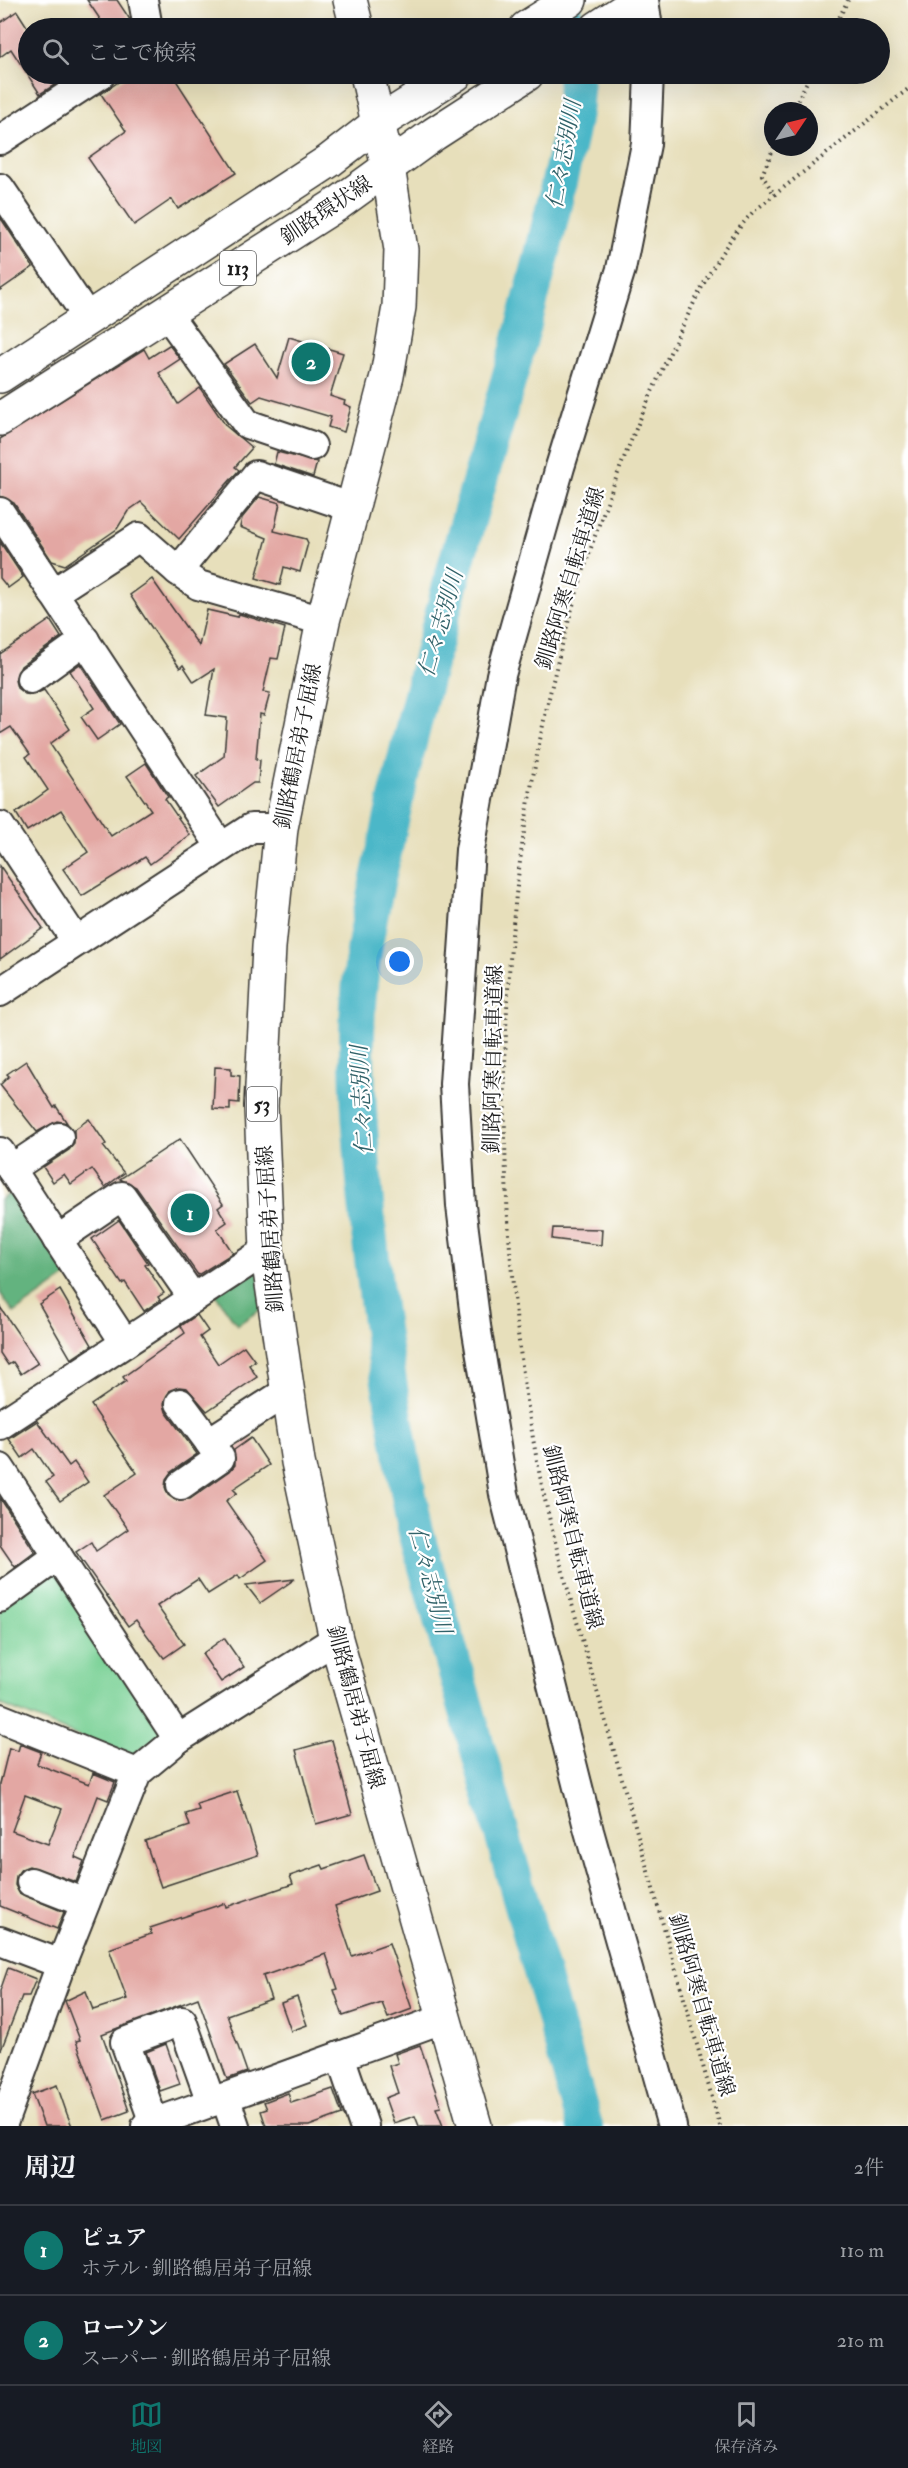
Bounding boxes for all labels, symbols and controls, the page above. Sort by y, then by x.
search box [18,18,890,84]
icon: search [39,35,72,68]
text: ここで検索 [87,39,197,67]
water label: 仁々志別川 [541,96,588,211]
north arrow [764,102,818,156]
street label: 釧路環状線 [275,170,377,251]
road number: 113 [220,251,256,285]
pin: 2 [292,340,330,385]
street label: 釧路阿寒自転車道線 [530,484,611,672]
water label: 仁々志別川 [412,565,470,680]
street label: 釧路鶴居弟子屈線 [269,661,328,831]
your location [385,947,414,976]
street label: 釧路阿寒自転車道線 [478,964,509,1154]
water label: 仁々志別川 [345,1042,379,1156]
road number: 53 [247,1087,277,1121]
street label: 釧路鶴居弟子屈線 [251,1144,290,1314]
pin: 1 [170,1190,210,1236]
street label: 釧路阿寒自転車道線 [537,1442,608,1632]
water label: 仁々志別川 [402,1524,458,1639]
street label: 釧路鶴居弟子屈線 [321,1622,390,1792]
street label: 釧路阿寒自転車道線 [662,1911,741,2100]
text: 周辺 [24,2152,76,2184]
text: 2件 [854,2155,884,2180]
text: ピュア [81,2224,147,2252]
text: 1 [40,2238,47,2263]
text: 110 m [840,2238,884,2263]
text: ホテル · 釧路鶴居弟子屈線 [81,2256,312,2281]
text: ローソン [81,2314,168,2342]
text: 2 [38,2328,49,2353]
text: 210 m [837,2328,884,2353]
text: スーパー · 釧路鶴居弟子屈線 [81,2346,331,2371]
tab: 地図 [130,2398,163,2457]
tab: 経路 [422,2398,455,2457]
tab: 保存済み [714,2398,778,2457]

